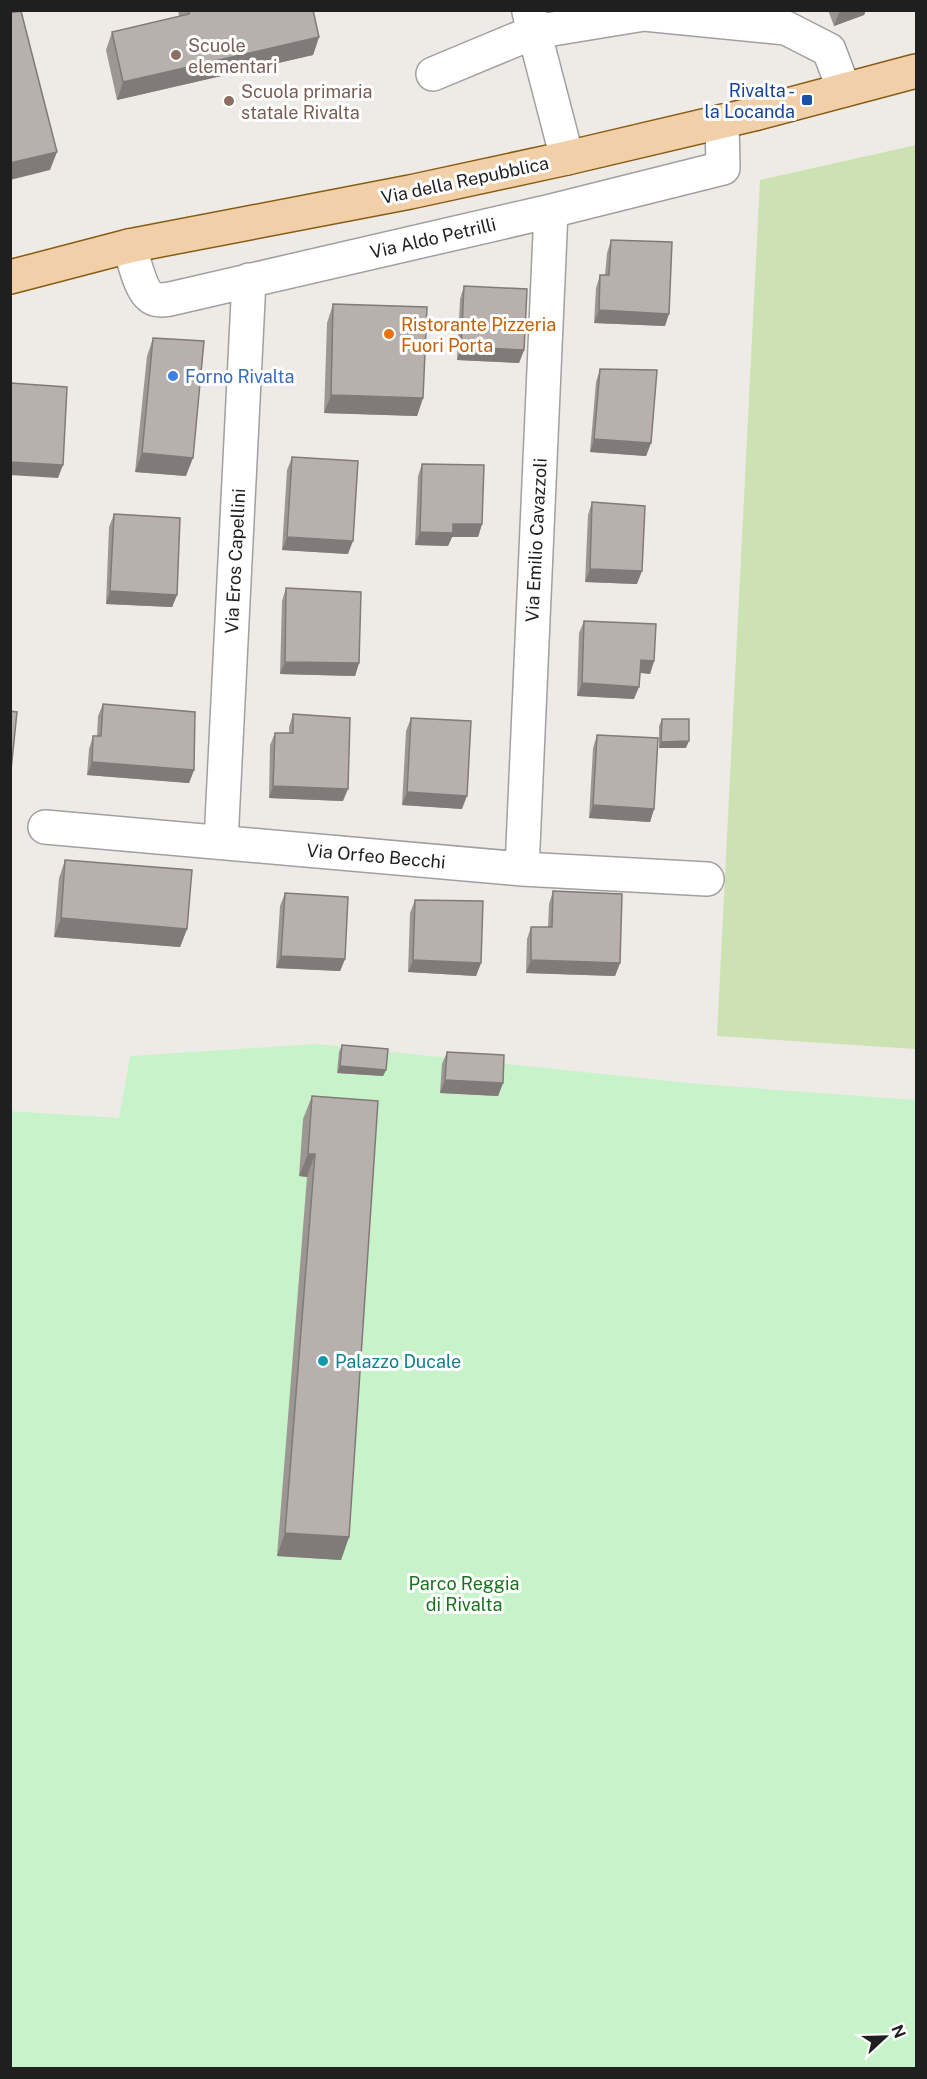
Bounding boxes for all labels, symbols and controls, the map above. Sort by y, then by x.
place label: Scuole elementari [188,35,278,77]
marker: Scuole elementari [169,48,183,62]
place label: Rivalta - la Locanda [704,80,795,122]
place label: Scuola primaria statale Rivalta [241,81,372,123]
marker: Rivalta - la Locanda [800,93,814,107]
marker: Scuola primaria statale Rivalta [222,94,236,108]
street label: Via della Repubblica [379,152,551,208]
street label: Via Aldo Petrilli [368,213,498,263]
place label: Ristorante Pizzeria Fuori Porta [401,314,556,356]
marker: Ristorante Pizzeria Fuori Porta [382,327,396,341]
place label: Forno Rivalta [185,366,294,387]
marker: Forno Rivalta [166,369,180,383]
street label: Via Emilio Cavazzoli [521,457,551,623]
street label: Via Eros Capellini [221,488,249,634]
street label: Via Orfeo Becchi [306,839,446,873]
place label: Palazzo Ducale [335,1351,461,1372]
marker: Palazzo Ducale [316,1354,330,1368]
park label: Parco Reggia di Rivalta [409,1573,519,1615]
north arrow [855,2007,915,2067]
text: N [887,2022,910,2041]

